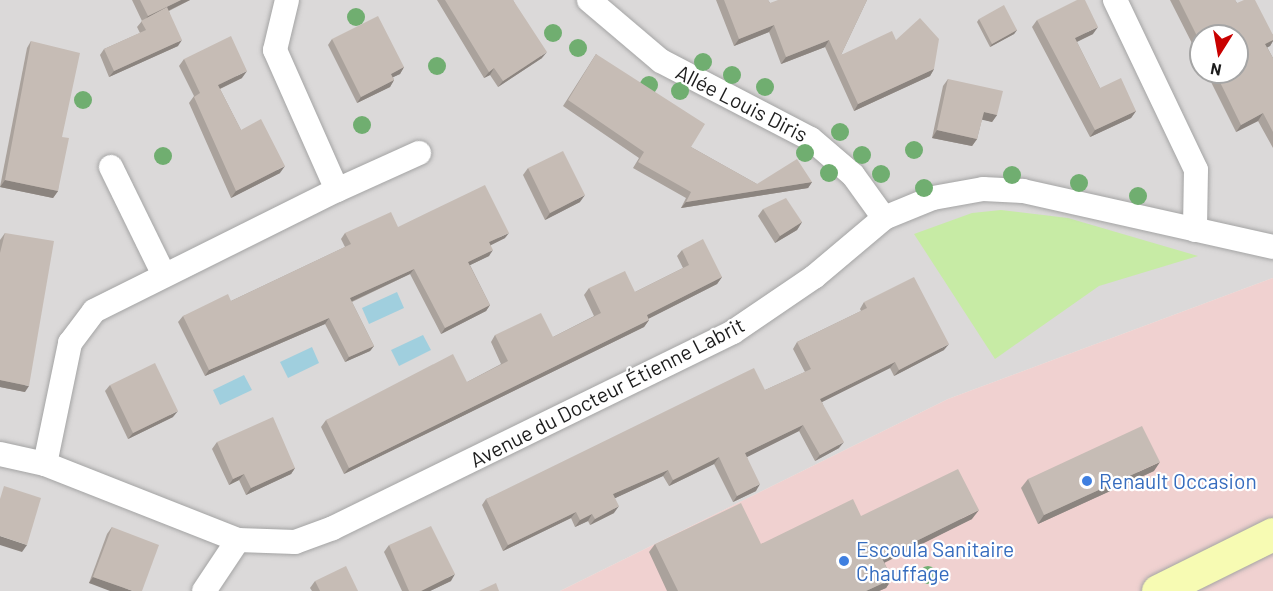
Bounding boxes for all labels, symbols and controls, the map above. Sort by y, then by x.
north arrow [1189,24,1249,84]
street label: Allée Louis Diris [672,59,812,147]
text: N [1209,60,1223,81]
street label: Avenue du Docteur Étienne Labrit [466,312,748,472]
place label: Renault Occasion [1099,468,1257,494]
marker: Renault Occasion [1080,474,1094,488]
place label: Escoula Sanitaire Chauffage [856,536,1014,586]
marker: Escoula Sanitaire Chauffage [837,554,851,568]

